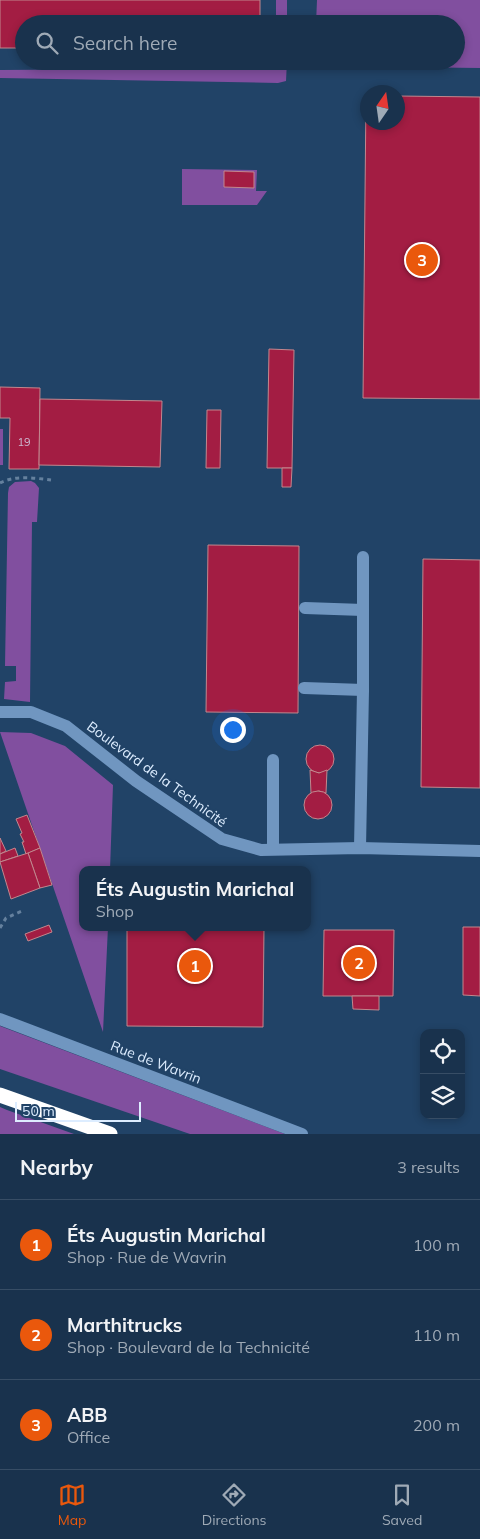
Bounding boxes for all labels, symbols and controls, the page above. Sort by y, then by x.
search box [15,15,465,70]
icon: search [33,29,61,57]
text: Search here [73,31,177,55]
north arrow [360,85,405,130]
pin: 3 [406,241,438,279]
house number: 19 [17,435,31,449]
street label: Boulevard de la Technicité [83,717,231,831]
your location [220,717,246,743]
popup [79,866,311,931]
text: Éts Augustin Marichal [96,877,294,901]
text: Shop [96,901,134,921]
pin: 2 [343,944,375,982]
pin: 1 [179,947,211,985]
map controls [420,1029,465,1119]
button: locate [420,1029,465,1074]
street label: Rue de Wavrin [108,1036,204,1088]
button: layers [420,1074,465,1119]
scale bar [15,1099,141,1122]
text: 50 m [22,1102,55,1120]
text: Nearby [20,1154,93,1180]
text: 3 results [397,1157,460,1177]
text: Éts Augustin Marichal [67,1223,266,1247]
text: 1 [31,1235,41,1255]
text: 100 m [413,1235,460,1255]
text: Shop · Rue de Wavrin [67,1247,227,1267]
text: Marthitrucks [67,1313,182,1337]
text: 2 [31,1325,41,1345]
text: 110 m [413,1325,460,1345]
text: Shop · Boulevard de la Technicité [67,1337,310,1357]
text: ABB [67,1403,107,1427]
text: 3 [31,1415,41,1435]
text: 200 m [413,1415,460,1435]
text: Office [67,1427,110,1447]
tab: Map [58,1481,86,1529]
tab: Directions [202,1481,267,1529]
tab: Saved [382,1481,422,1529]

